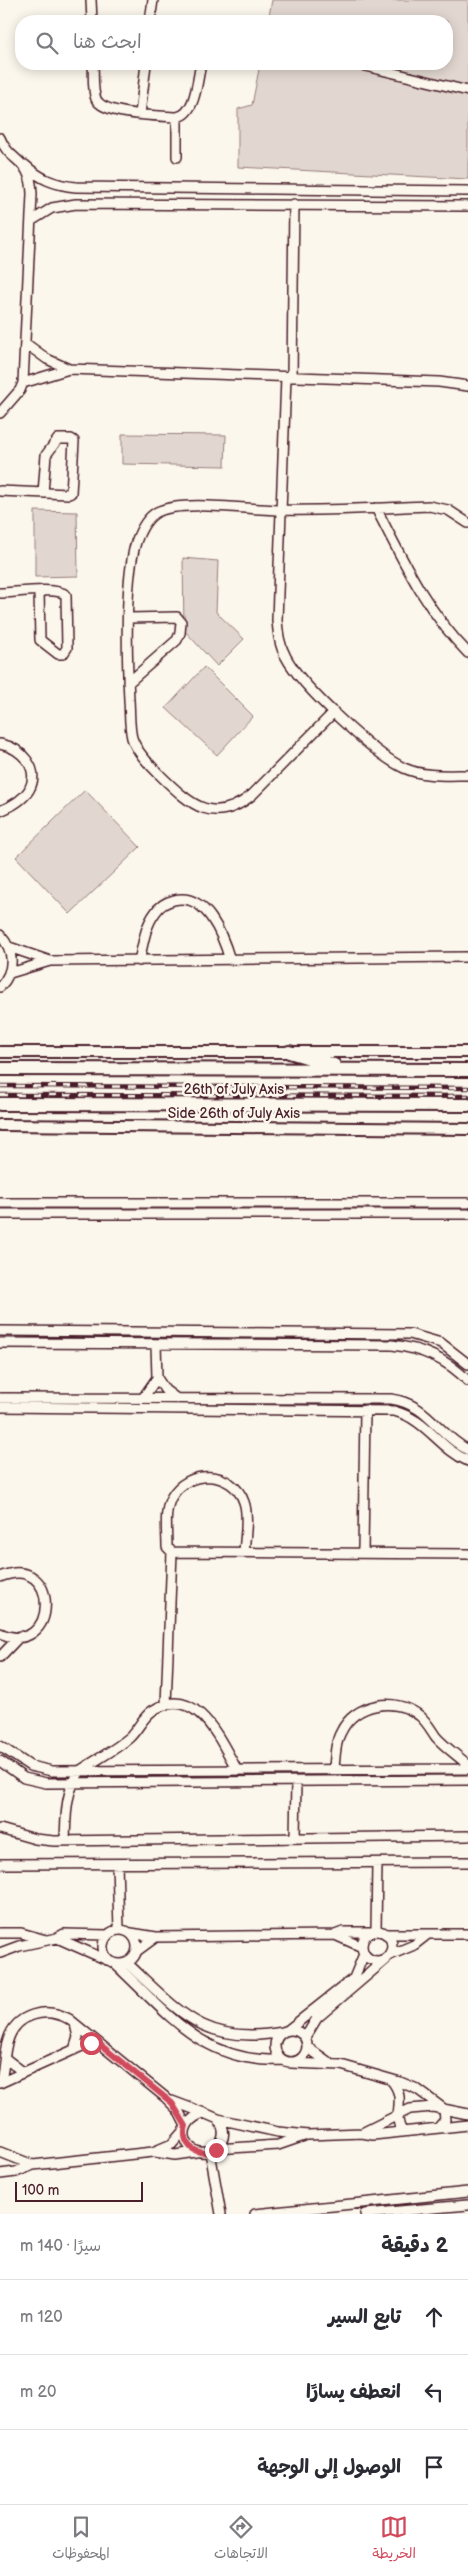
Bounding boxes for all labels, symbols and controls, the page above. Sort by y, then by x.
search box [15,15,453,70]
icon: search [33,29,61,57]
text: ابحث هنا [73,31,142,54]
street label: 26th of July Axis [184,1081,284,1098]
street label: Side 26th of July Axis [168,1105,300,1122]
route start [80,2032,103,2055]
route end [205,2139,228,2162]
scale bar [15,2179,142,2202]
text: 100 m [22,2182,59,2199]
text: 2 دقيقة [381,2233,448,2258]
text: سيرًا · 140 m [20,2237,101,2256]
icon: ahead [420,2303,448,2331]
text: تابع السير [328,2306,401,2329]
text: 120 m [20,2308,63,2327]
icon: left [420,2378,448,2406]
text: انعطف يسارًا [306,2381,401,2404]
text: 20 m [20,2383,56,2402]
icon: arrive [420,2453,448,2481]
text: الوصول إلى الوجهة [257,2456,401,2479]
tab: المحفوظات [52,2513,110,2566]
tab: الاتجاهات [214,2513,268,2566]
tab: الخريطة [372,2513,416,2566]

